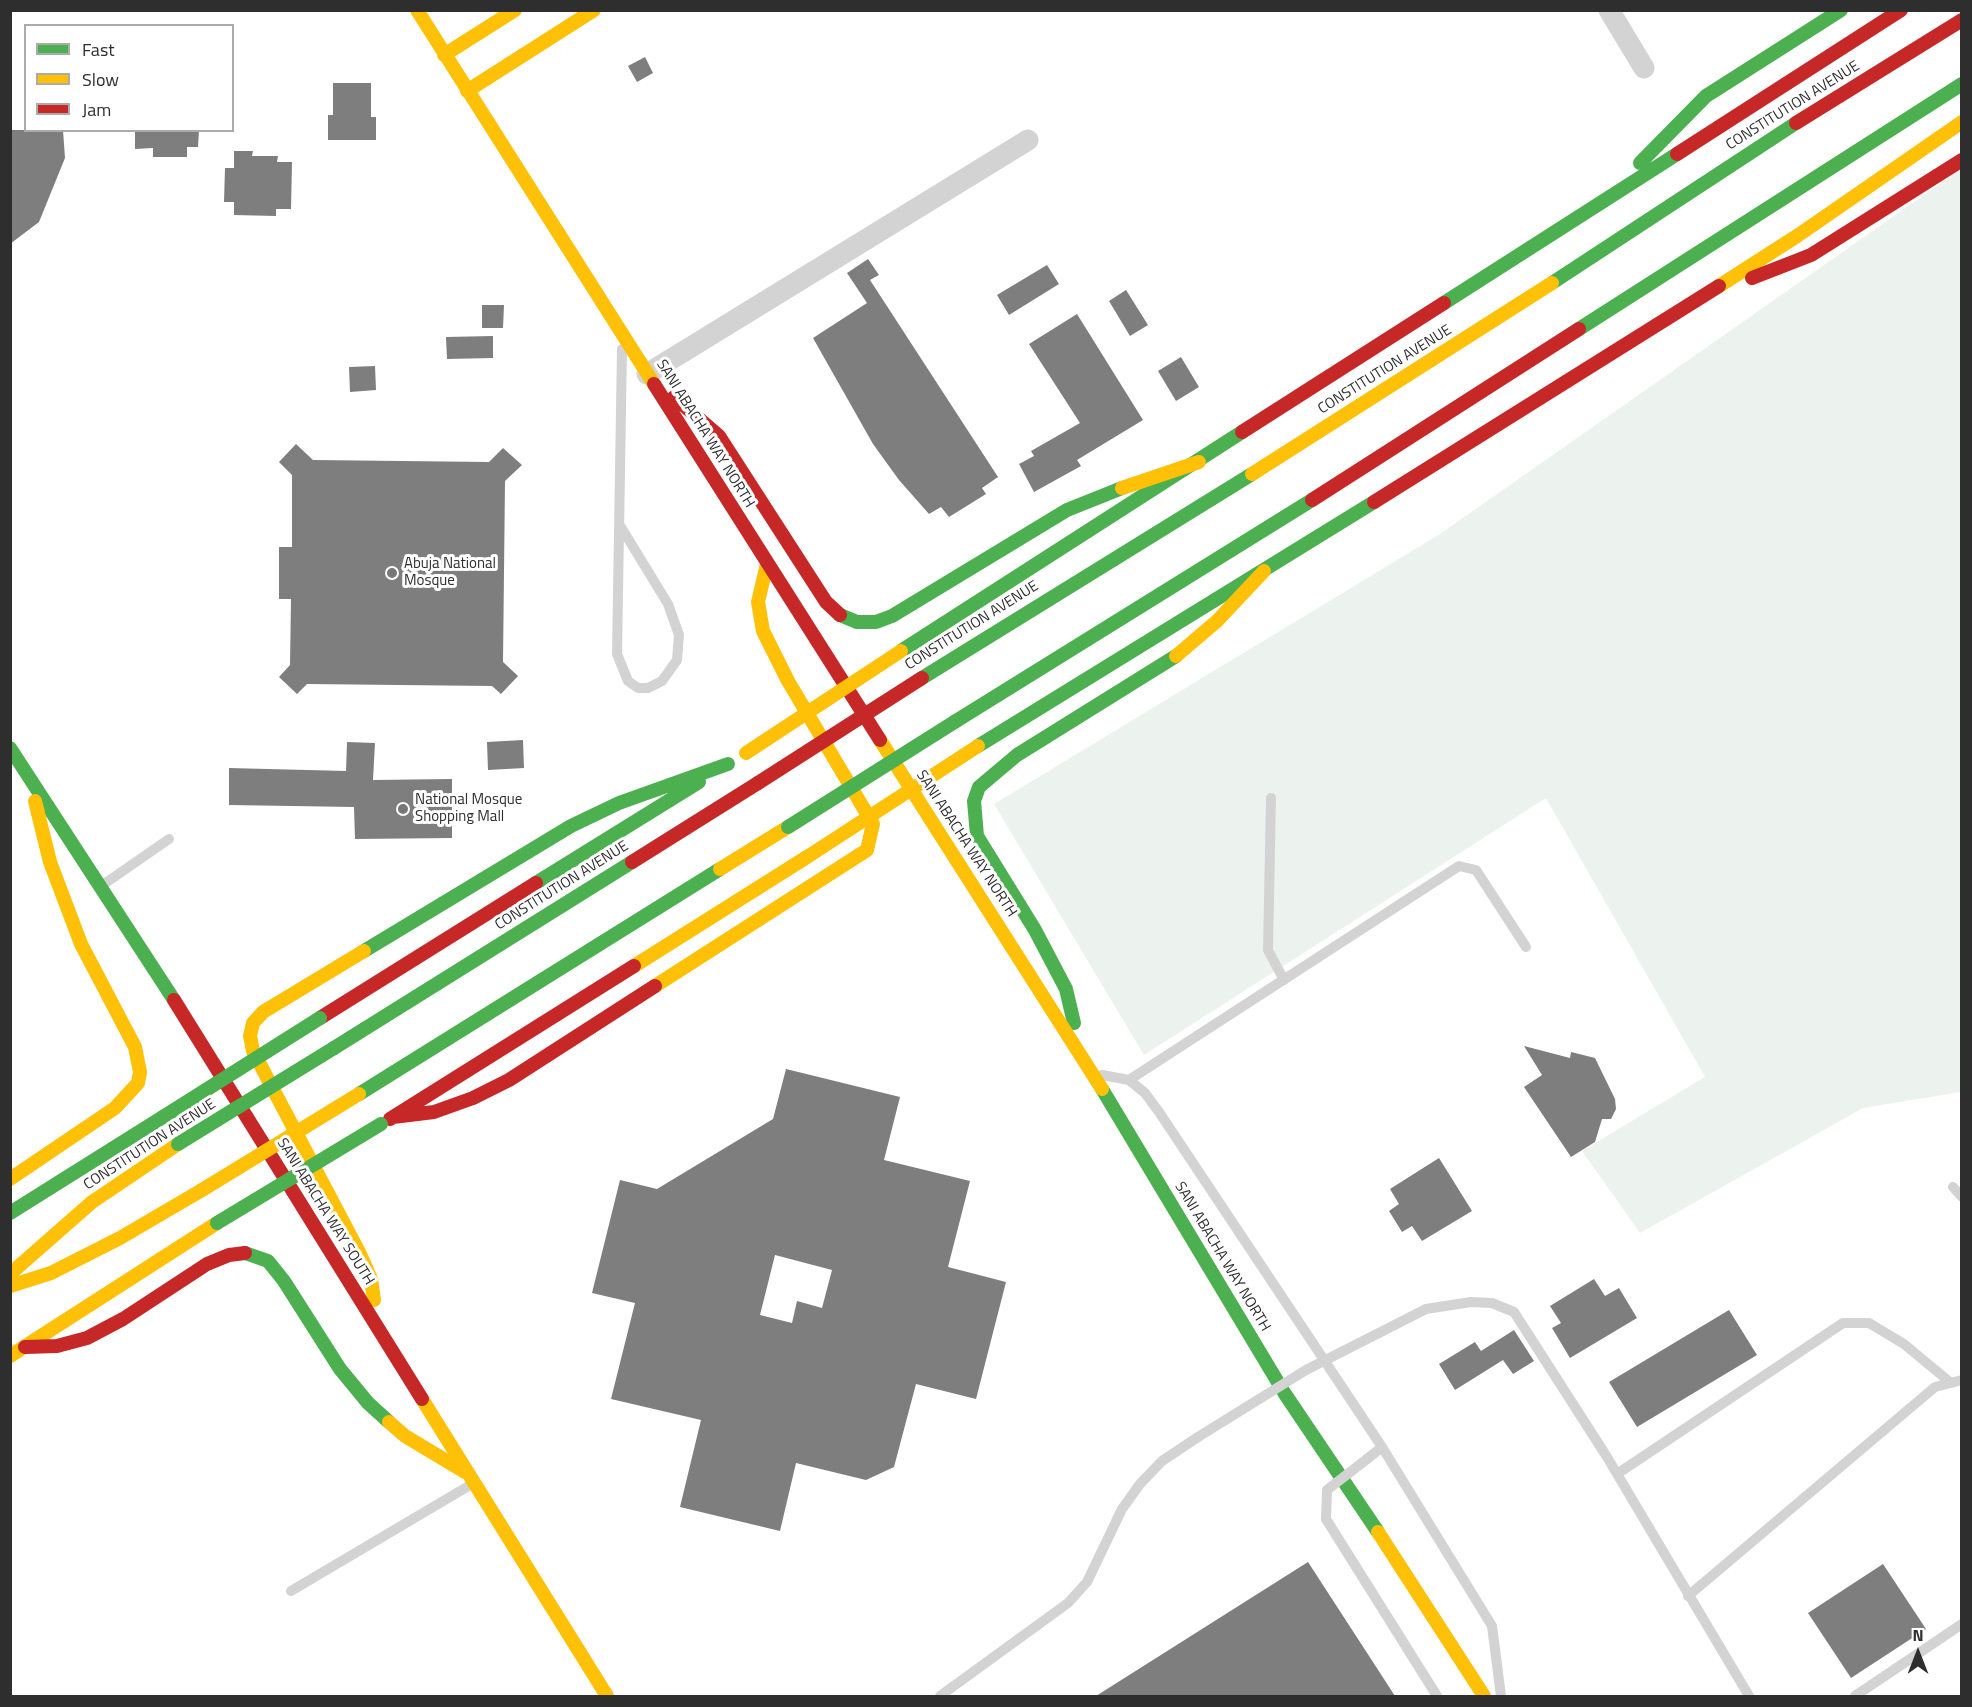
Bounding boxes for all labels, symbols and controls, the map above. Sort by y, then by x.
legend [24,24,234,132]
text: Fast [82,36,115,63]
street label: CONSTITUTION AVENUE [1723,58,1863,154]
text: Slow [82,66,119,93]
text: Jam [82,96,111,123]
street label: CONSTITUTION AVENUE [1315,322,1455,418]
street label: SANI ABACHA WAY NORTH [652,357,758,511]
place label: Abuja National Mosque [404,555,496,590]
marker: Abuja National Mosque [385,566,399,580]
street label: CONSTITUTION AVENUE [902,578,1042,674]
street label: SANI ABACHA WAY NORTH [912,767,1020,921]
place label: National Mosque Shopping Mall [415,791,522,826]
marker: National Mosque Shopping Mall [396,802,410,816]
street label: CONSTITUTION AVENUE [492,838,632,934]
street label: CONSTITUTION AVENUE [81,1096,219,1194]
street label: SANI ABACHA WAY SOUTH [272,1135,378,1289]
street label: SANI ABACHA WAY NORTH [1170,1179,1274,1335]
north arrow [1888,1623,1948,1683]
text: N [1912,1623,1924,1647]

